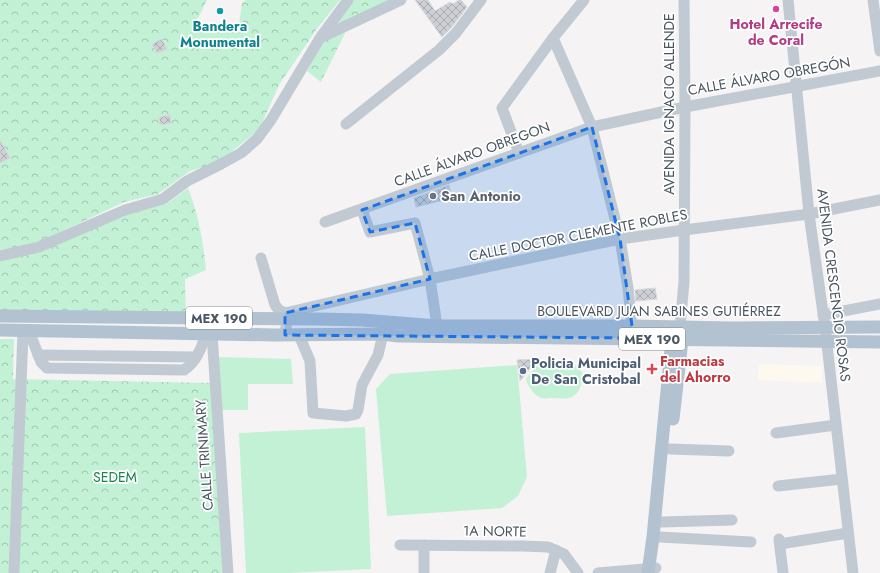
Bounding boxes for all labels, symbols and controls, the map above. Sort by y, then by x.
marker: Hotel Arrecife de Coral [771,4,781,14]
marker: Bandera Monumental [215,6,225,16]
street label: AVENIDA IGNACIO ALLENDE [659,13,679,195]
place label: Hotel Arrecife de Coral [730,14,822,50]
place label: Bandera Monumental [180,16,260,52]
street label: CALLE ÁLVARO OBREGÓN [686,52,852,100]
street label: CALLE ÁLVARO OBREGON [391,116,553,192]
place label: San Antonio [441,186,521,206]
street label: AVENIDA CRESCENCIO ROSAS [812,187,856,383]
marker: San Antonio [428,191,438,201]
street label: CALLE DOCTOR CLEMENTE ROBLES [467,204,689,266]
street label: BOULEVARD JUAN SABINES GUTIÉRREZ [537,301,781,321]
road number: MEX 190 [186,307,252,329]
road number: MEX 190 [619,328,685,350]
place label: Farmacias del Ahorro [660,351,731,387]
place label: Policia Municipal De San Cristobal [531,353,641,389]
marker: Farmacias del Ahorro [647,364,657,374]
marker: Policia Municipal De San Cristobal [518,366,528,376]
street label: CALLE TRINIMARY [190,399,218,511]
park label: SEDEM [93,467,137,487]
street label: 1A NORTE [463,520,527,542]

